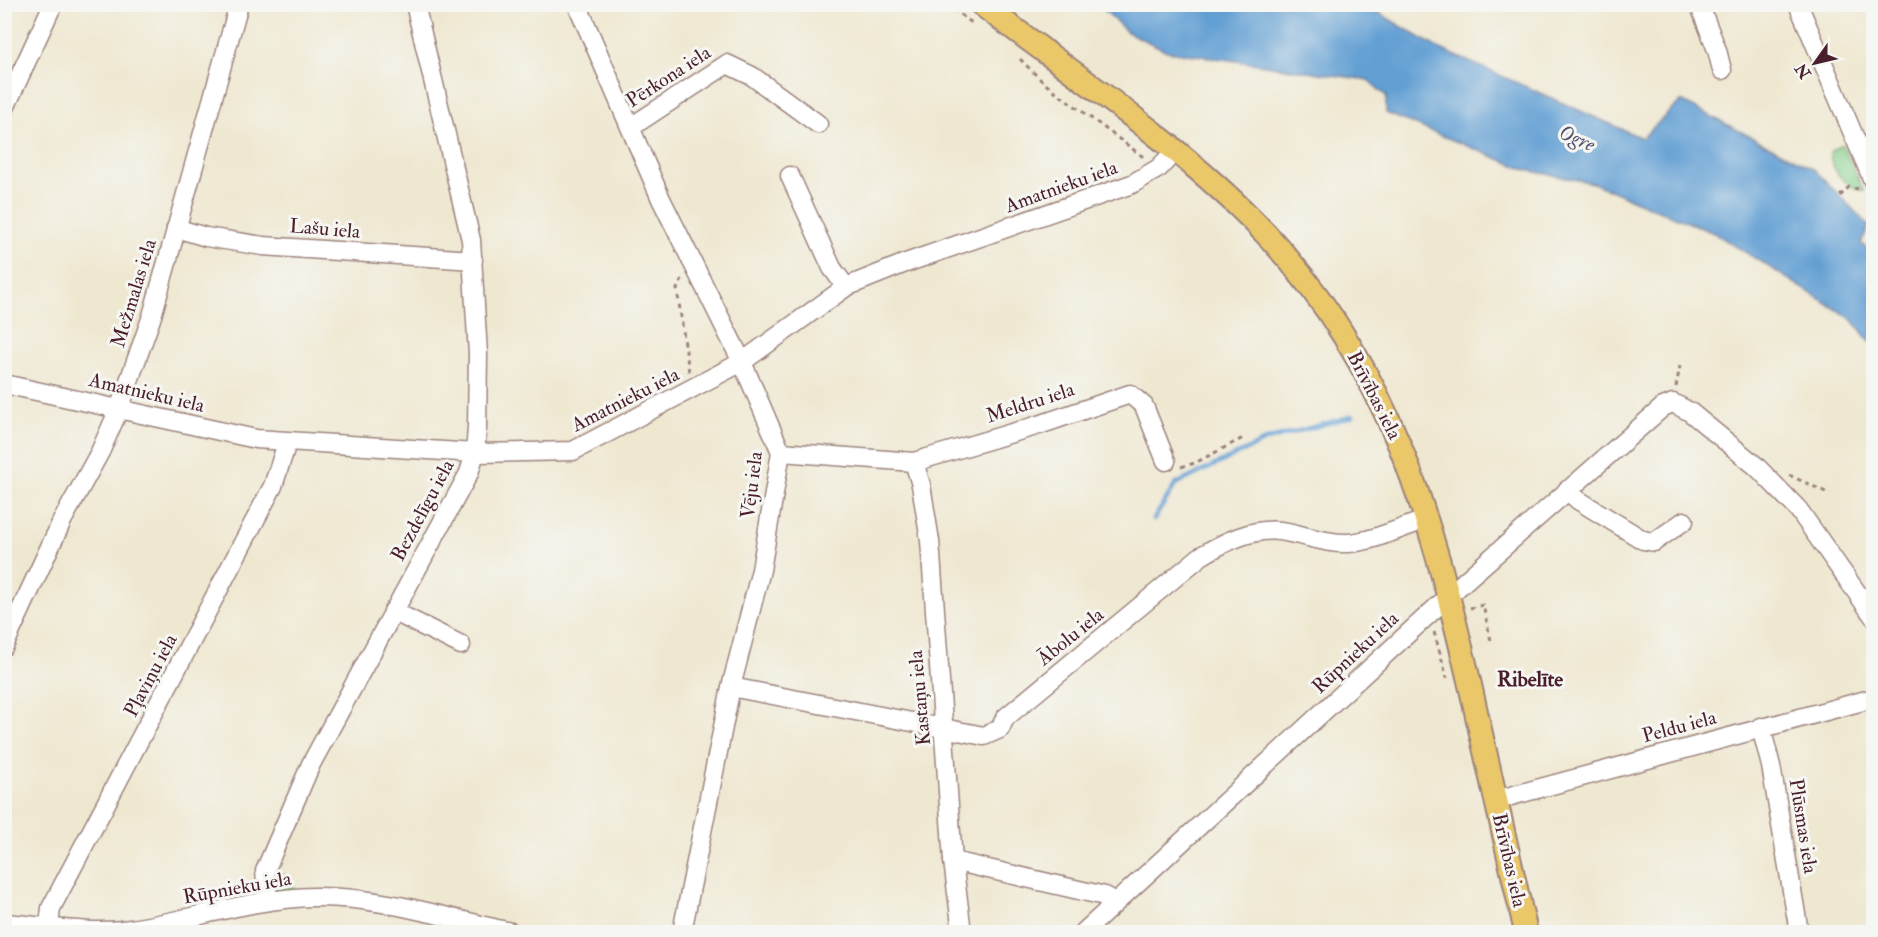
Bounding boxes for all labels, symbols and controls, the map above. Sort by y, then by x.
north arrow [1785,33,1845,93]
street label: Pērkona iela [621,39,716,113]
text: N [1791,59,1816,83]
water label: Ogre [1555,119,1600,158]
street label: Amatnieku iela [1001,154,1122,219]
street label: Lašu iela [288,213,362,244]
street label: Mežmalas iela [105,235,162,350]
street label: Brīvības iela [1342,347,1408,444]
street label: Amatnieku iela [566,361,684,438]
street label: Amatnieku iela [86,367,208,418]
street label: Meldru iela [983,376,1078,428]
street label: Vēju iela [735,449,768,520]
street label: Bezdelīgu iela [385,455,460,565]
street label: Ābolu iela [1031,601,1109,671]
street label: Rūpnieku iela [1307,605,1405,700]
street label: Pļaviņu iela [118,629,183,721]
street label: Kastaņu iela [903,649,936,747]
district label: Ribelīte [1497,666,1563,693]
street label: Peldu iela [1639,704,1720,748]
street label: Plūsmas iela [1784,777,1823,876]
street label: Brīvības iela [1487,811,1533,910]
street label: Rūpnieku iela [181,866,294,910]

